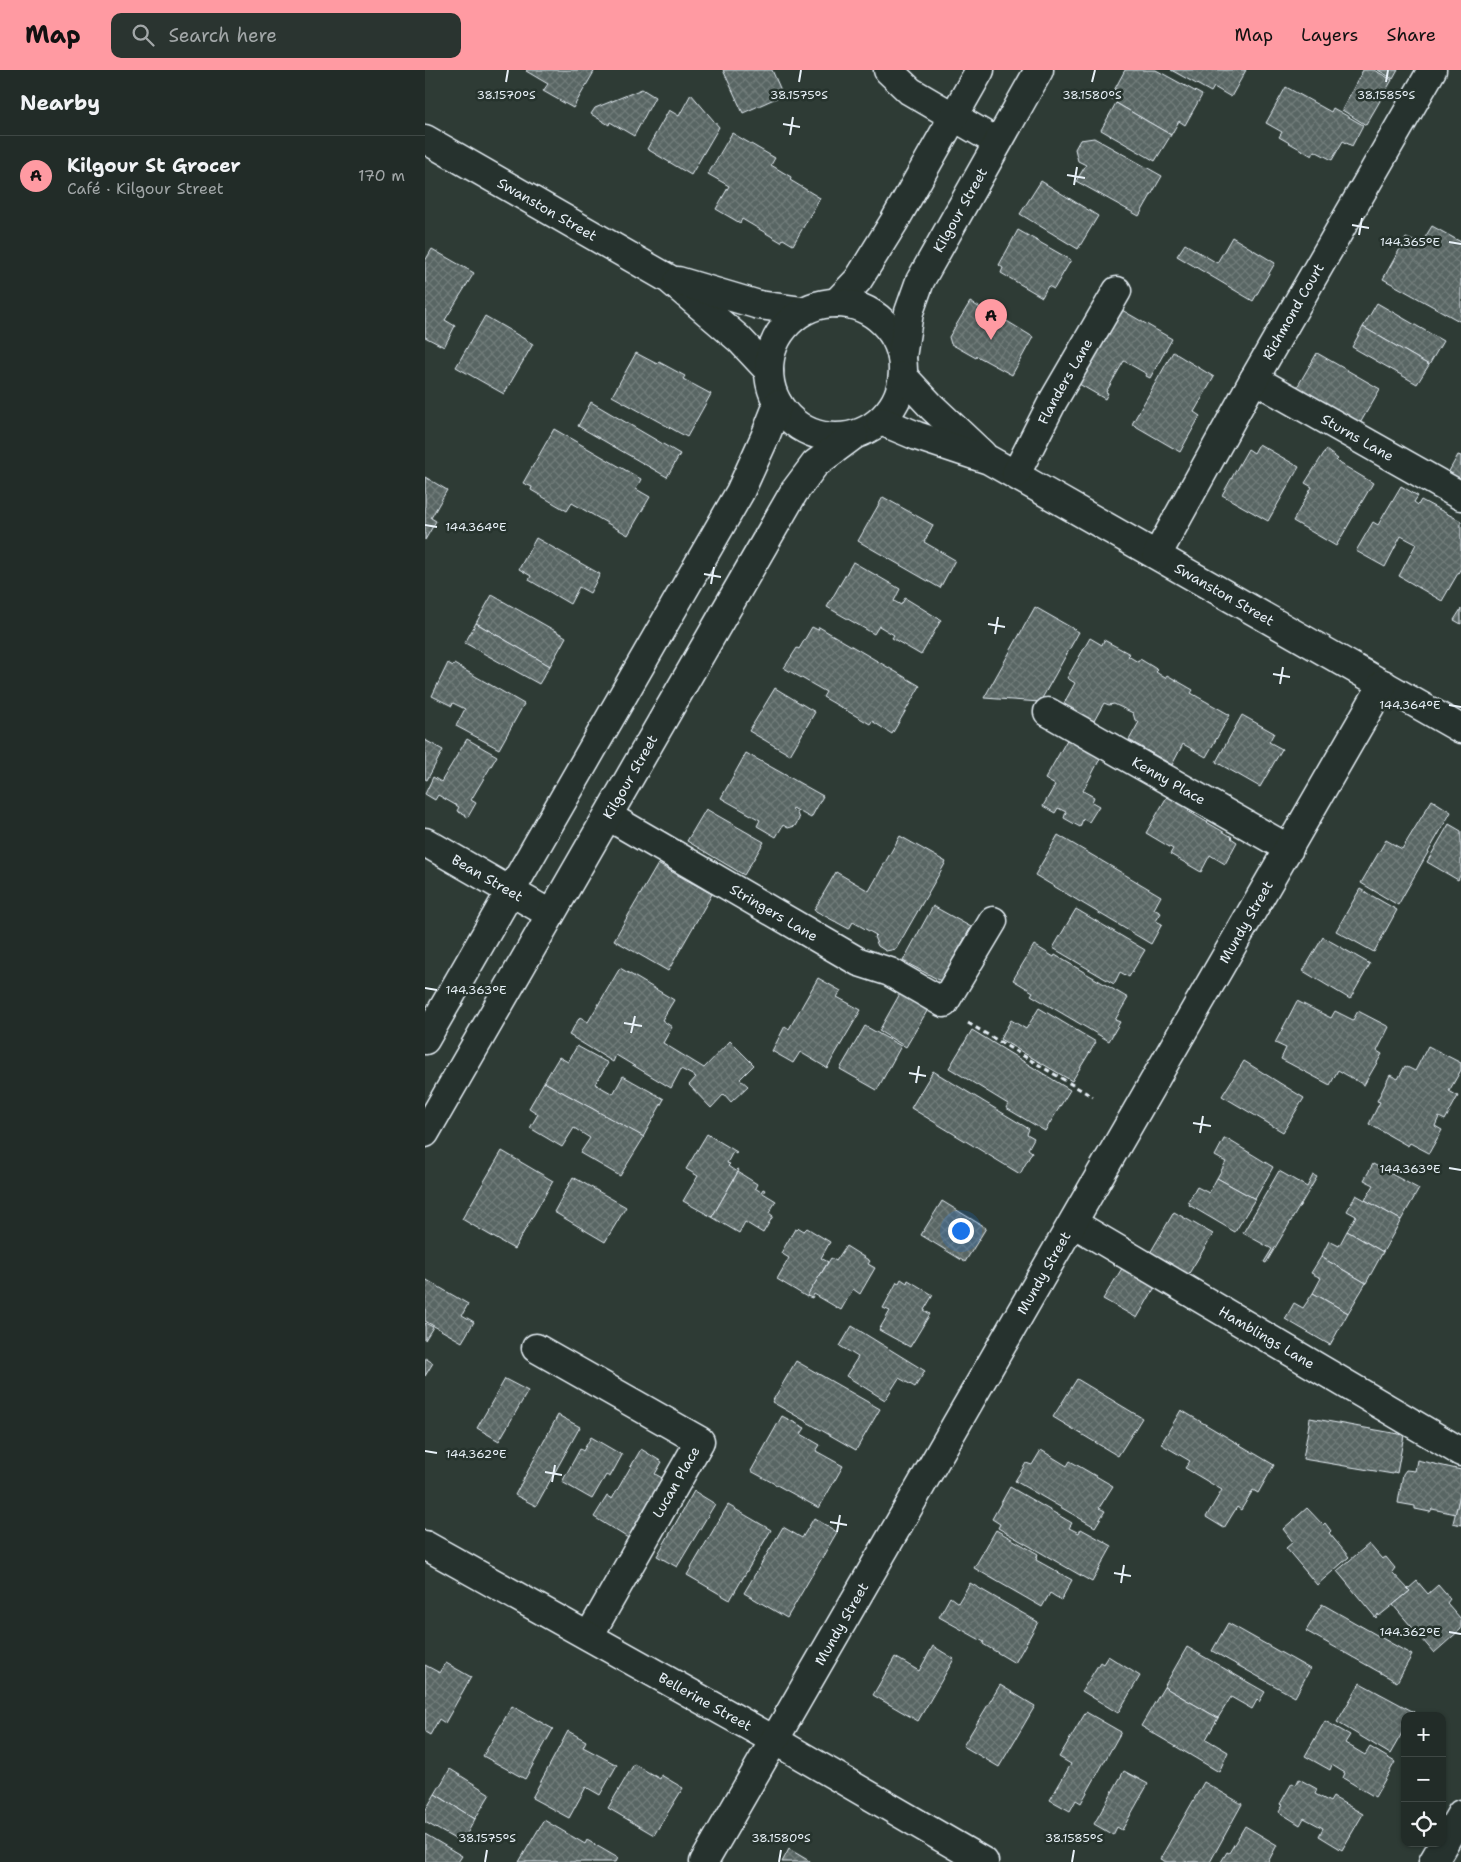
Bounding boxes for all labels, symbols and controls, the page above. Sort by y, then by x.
search box [111,13,461,58]
text: Map [25,19,81,51]
icon: search [129,21,157,49]
text: Search here [169,23,277,48]
text: Map [1235,23,1273,47]
text: Layers [1301,23,1358,47]
text: Share [1386,23,1436,47]
text: 38.1570°S [476,87,536,103]
text: 38.1575°S [770,87,828,103]
text: 38.1580°S [1062,87,1122,103]
text: 38.1585°S [1357,87,1416,103]
text: Nearby [20,89,100,117]
text: Kilgour St Grocer [67,153,241,178]
street label: Kilgour Street [929,164,991,255]
text: A [30,165,42,186]
text: 170 m [358,165,405,186]
street label: Swanston Street [494,174,600,245]
text: Café · Kilgour Street [67,178,224,199]
text: 144.365°E [1380,234,1440,250]
street label: Richmond Court [1258,260,1328,363]
pin: A [975,299,1007,340]
street label: Flanders Lane [1034,335,1097,427]
street label: Sturns Lane [1318,410,1397,465]
text: 144.364°E [445,519,507,535]
street label: Swanston Street [1172,559,1278,630]
text: 144.364°E [1379,697,1441,713]
street label: Kilgour Street [599,731,661,822]
street label: Kenny Place [1129,753,1209,809]
street label: Bean Street [449,850,526,906]
street label: Mundy Street [1215,877,1277,967]
street label: Stringers Lane [727,880,821,945]
text: 144.363°E [446,982,506,998]
text: 144.363°E [1380,1161,1440,1177]
your location [948,1218,974,1244]
street label: Mundy Street [1013,1228,1075,1317]
street label: Hamblings Lane [1216,1302,1318,1373]
street label: Lucan Place [648,1443,704,1521]
text: 144.362°E [446,1446,506,1462]
street label: Mundy Street [810,1579,872,1668]
text: 144.362°E [1380,1624,1440,1640]
street label: Bellerine Street [655,1668,755,1735]
map controls [1401,1712,1446,1847]
button: + [1401,1712,1446,1757]
button: − [1401,1757,1446,1802]
button: locate [1401,1802,1446,1847]
text: 38.1575°S [458,1830,516,1846]
text: 38.1580°S [751,1830,811,1846]
text: 38.1585°S [1045,1830,1104,1846]

